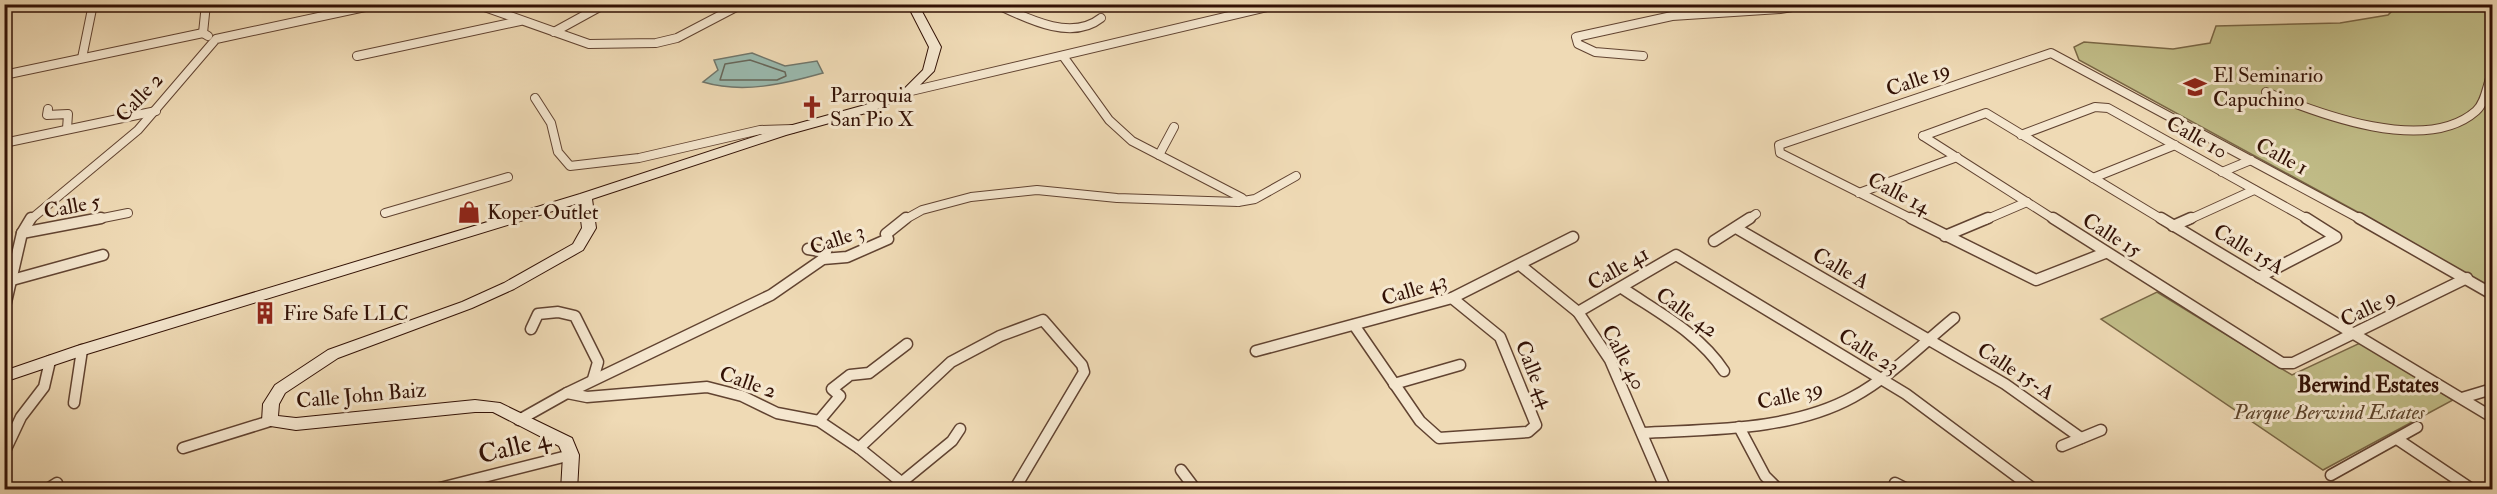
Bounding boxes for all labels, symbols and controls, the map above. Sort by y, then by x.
street label: Calle 19 [1883,56,1954,103]
place label: El Seminario Capuchino [2213,62,2323,113]
street label: Calle 2 [110,67,169,128]
school or university icon: El Seminario Capuchino [2182,74,2208,100]
place label: Parroquia San Pio X [830,82,914,133]
church icon: Parroquia San Pio X [799,94,825,120]
street label: Calle 10 [2161,110,2232,165]
street label: Calle 1 [2251,132,2313,181]
street label: Calle 14 [1863,166,1936,221]
street label: Calle 5 [42,188,103,225]
shop icon: Koper Outlet [456,199,482,225]
place label: Koper Outlet [487,199,599,226]
street label: Calle 15 [2077,207,2147,264]
street label: Calle 3 [806,218,868,261]
street label: Calle 15A [2208,218,2289,281]
street label: Calle 41 [1583,240,1654,297]
street label: Calle A [1808,241,1874,295]
street label: Calle 43 [1378,267,1450,312]
street label: Calle 42 [1650,281,1723,343]
street label: Calle 9 [2336,283,2400,333]
building icon: Fire Safe LLC [252,300,278,326]
place label: Fire Safe LLC [283,300,409,327]
street label: Calle 40 [1595,320,1652,394]
street label: Calle 23 [1833,322,1904,380]
street label: Calle 44 [1509,336,1561,413]
street label: Calle 15-A [1972,336,2059,406]
street label: Calle 2 [716,360,780,405]
district label: Berwind Estates [2297,371,2439,399]
street label: Calle 39 [1755,375,1826,416]
street label: Calle John Baiz [295,376,427,415]
park label: Parque Berwind Estates [2233,399,2426,426]
street label: Calle 4 [475,422,555,471]

